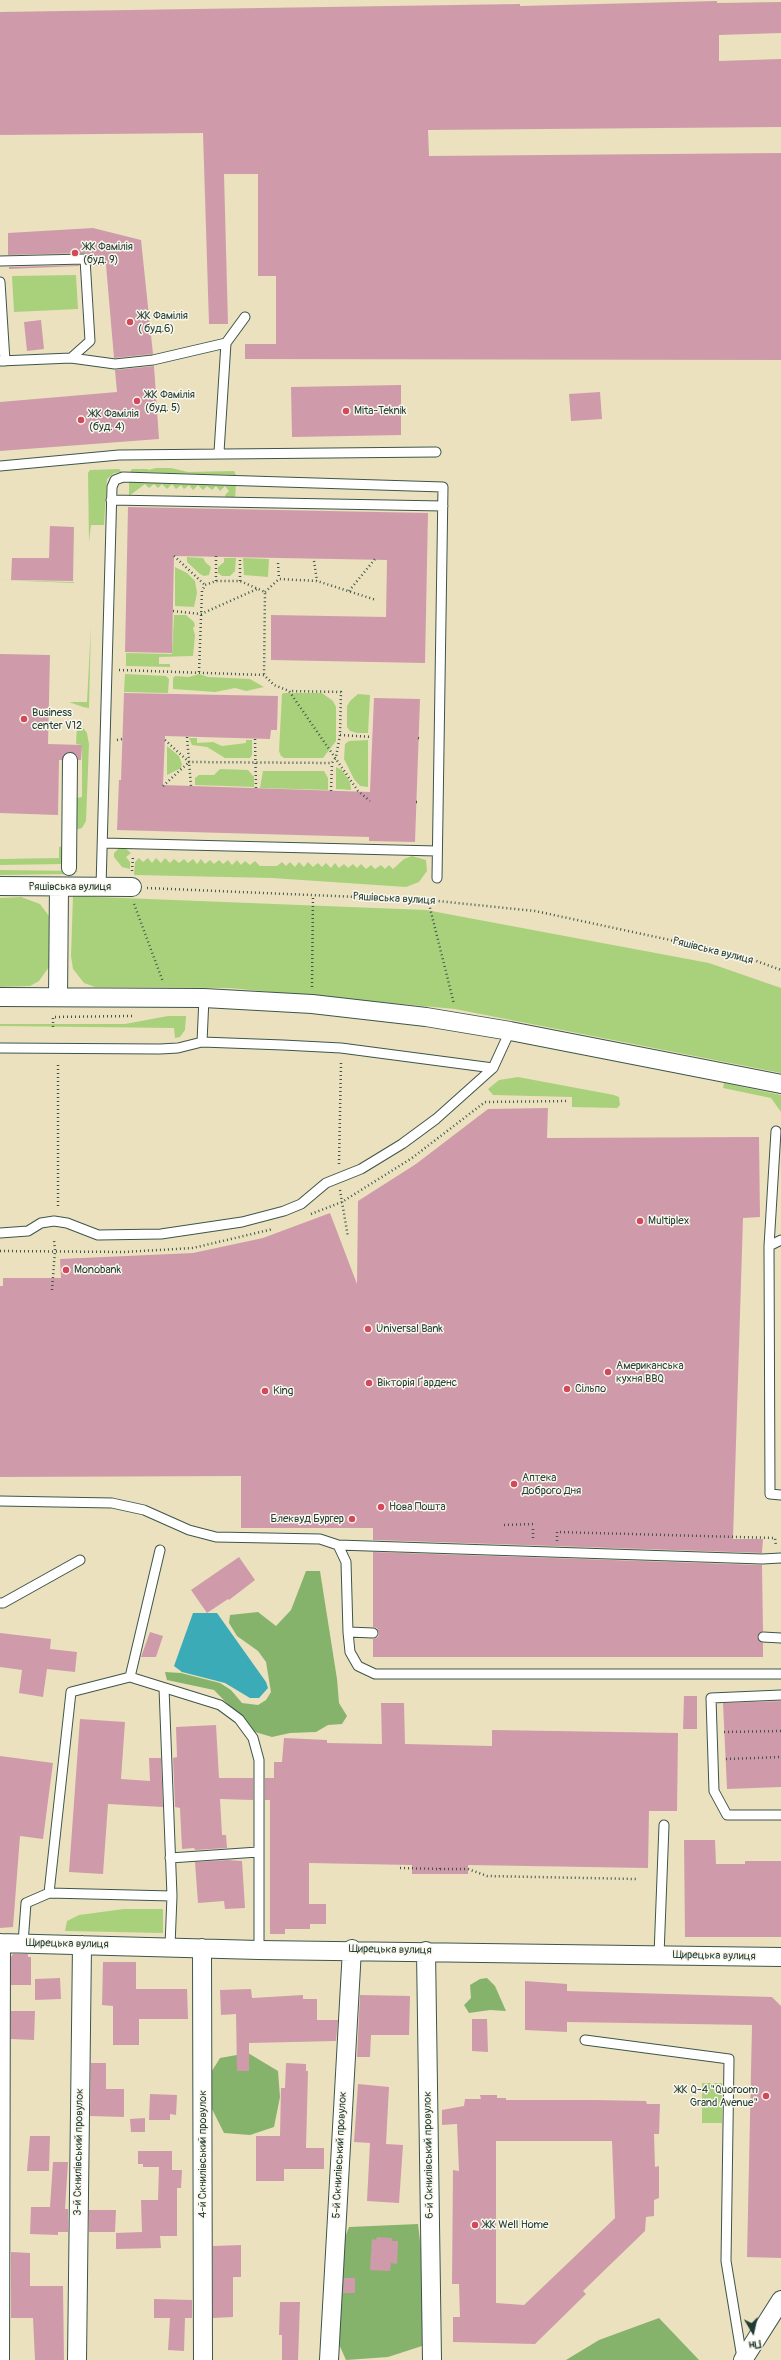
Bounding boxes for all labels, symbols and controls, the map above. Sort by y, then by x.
place label: ЖК Фамілія (буд. 9) [83,240,133,266]
marker: ЖК Фамілія (буд. 9) [70,248,80,258]
place label: ЖК Фамілія ( буд.6) [138,309,188,335]
marker: ЖК Фамілія ( буд.6) [125,317,135,327]
place label: ЖК Фамілія (буд. 5) [145,388,195,414]
marker: ЖК Фамілія (буд. 5) [132,396,142,406]
place label: Mita-Teknik [354,404,406,418]
marker: Mita-Teknik [341,406,351,416]
place label: ЖК Фамілія (буд. 4) [89,407,139,433]
marker: ЖК Фамілія (буд. 4) [76,415,86,425]
place label: Business center V12 [32,706,82,732]
marker: Business center V12 [19,714,29,724]
street label: Ряшівська вулиця [29,880,111,894]
street label: Ряшівська вулиця [352,890,436,908]
street label: Ряшівська вулиця [671,935,755,967]
place label: Multiplex [648,1214,689,1228]
marker: Multiplex [635,1216,645,1226]
place label: Monobank [74,1263,121,1277]
marker: Monobank [61,1265,71,1275]
place label: Universal Bank [376,1322,443,1336]
marker: Universal Bank [363,1324,373,1334]
place label: Американська кухня BBQ [616,1359,684,1385]
marker: Американська кухня BBQ [603,1367,613,1377]
place label: Вікторія Ґарденс [377,1376,457,1390]
marker: Вікторія Ґарденс [364,1378,374,1388]
place label: Сільпо [575,1382,606,1396]
place label: King [273,1384,293,1398]
marker: Сільпо [562,1384,572,1394]
marker: King [260,1386,270,1396]
place label: Аптека Доброго Дня [522,1471,581,1497]
marker: Аптека Доброго Дня [509,1479,519,1489]
place label: Нова Пошта [389,1500,446,1514]
marker: Нова Пошта [376,1502,386,1512]
place label: Блеквуд Бургер [271,1512,344,1526]
marker: Блеквуд Бургер [347,1514,357,1524]
street label: Щирецька вулиця [25,1937,109,1951]
street label: Щирецька вулиця [348,1943,432,1957]
street label: Щирецька вулиця [672,1949,756,1963]
place label: ЖК Q-4 "Quoroom Grand Avenue" [675,2083,758,2109]
street label: 3-й Скнилівський провулок [71,2088,87,2216]
street label: 4-й Скнилівський провулок [196,2090,210,2218]
street label: 5-й Скнилівський провулок [330,2091,350,2219]
street label: 6-й Скнилівський провулок [421,2091,437,2219]
marker: ЖК Q-4 "Quoroom Grand Avenue" [761,2091,771,2101]
place label: ЖК Well Home [483,2218,548,2232]
marker: ЖК Well Home [470,2220,480,2230]
north arrow [733,2312,773,2352]
text: Пн [748,2337,762,2352]

